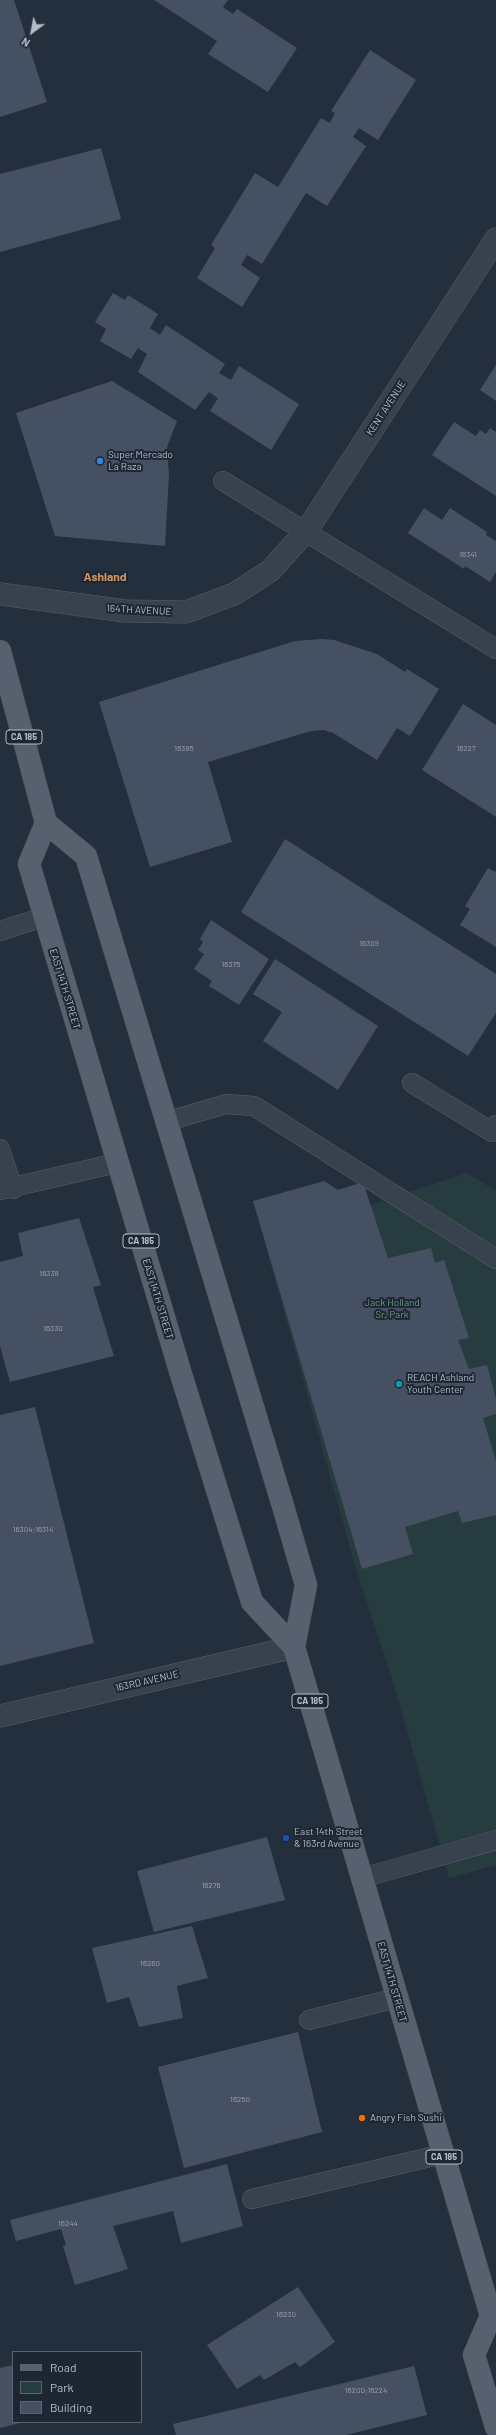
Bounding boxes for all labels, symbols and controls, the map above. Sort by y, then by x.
north arrow [12,12,52,52]
text: N [19,35,32,50]
street label: KENT AVENUE [364,378,408,438]
place label: Super Mercado La Raza [108,449,173,472]
marker: Super Mercado La Raza [95,456,105,466]
house number: 16341 [459,549,477,559]
district label: Ashland [83,570,127,584]
street label: 164TH AVENUE [106,602,172,618]
road number: CA 185 [6,730,42,744]
house number: 16385 [174,743,194,753]
house number: 16327 [456,743,476,753]
house number: 16309 [359,938,379,948]
street label: EAST 14TH STREET [47,947,83,1031]
house number: 16375 [222,959,240,969]
road number: CA 185 [123,1234,159,1248]
street label: EAST 14TH STREET [140,1257,176,1341]
house number: 16338 [39,1268,59,1278]
park label: Jack Holland Sr. Park [364,1297,420,1320]
house number: 16330 [43,1323,63,1333]
place label: REACH Ashland Youth Center [407,1372,474,1396]
marker: REACH Ashland Youth Center [394,1379,404,1389]
house number: 16304;16314 [13,1524,53,1534]
street label: 163RD AVENUE [114,1668,180,1694]
road number: CA 185 [292,1694,328,1708]
place label: East 14th Street & 163rd Avenue [294,1826,363,1850]
marker: East 14th Street & 163rd Avenue [281,1833,291,1843]
house number: 16276 [201,1880,221,1890]
street label: EAST 14TH STREET [375,1940,409,2024]
house number: 16260 [140,1958,160,1968]
house number: 16250 [230,2094,250,2104]
place label: Angry Fish Sushi [370,2112,442,2124]
marker: Angry Fish Sushi [357,2113,367,2123]
road number: CA 185 [426,2150,462,2164]
house number: 16244 [58,2218,78,2228]
house number: 16230 [276,2309,296,2319]
legend [12,2351,142,2423]
text: Road [50,2360,77,2374]
text: Park [50,2380,74,2394]
house number: 16200;16224 [345,2385,387,2395]
text: Building [50,2400,92,2414]

